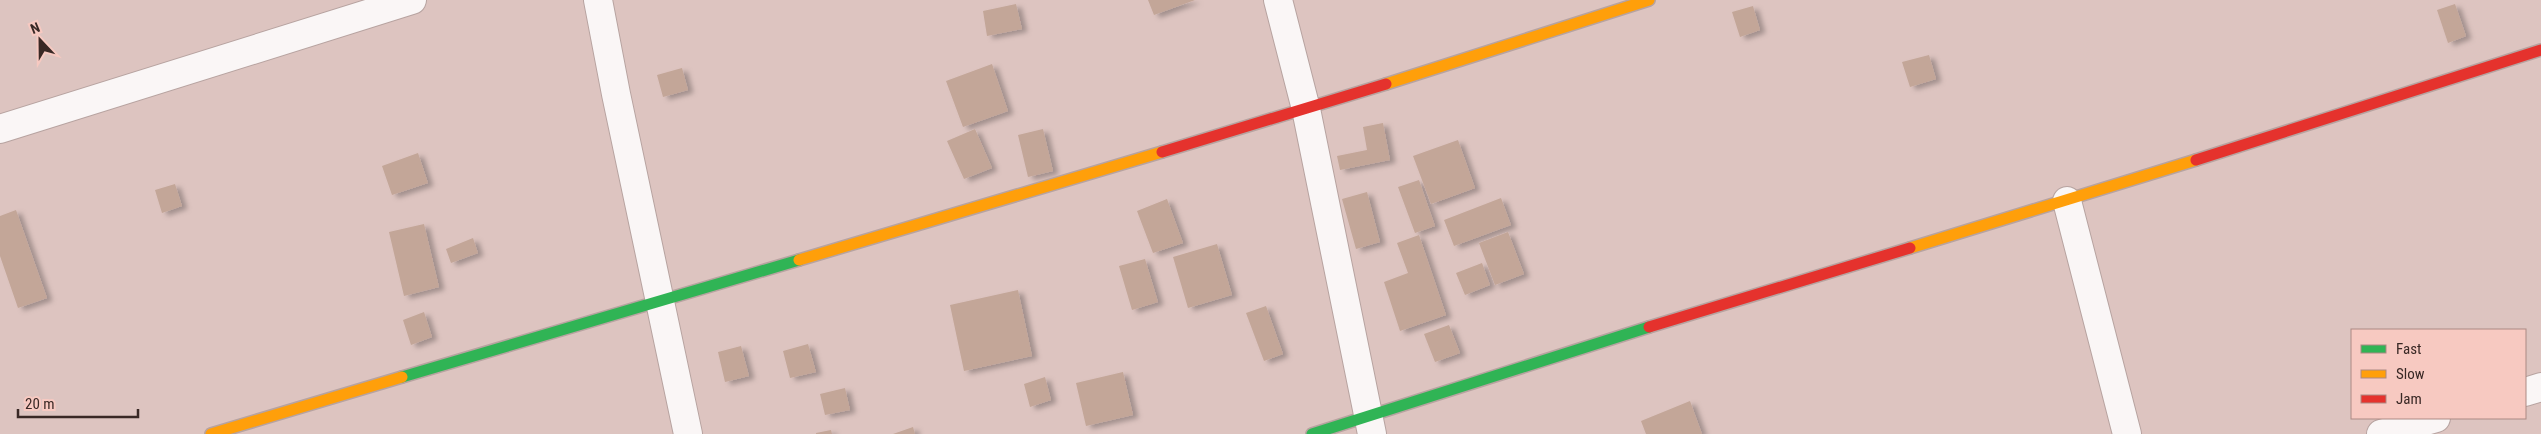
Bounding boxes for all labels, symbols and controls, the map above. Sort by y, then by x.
north arrow [15,15,65,65]
text: N [28,19,42,37]
legend [2351,329,2526,419]
text: Fast [2396,340,2421,358]
text: Slow [2396,365,2425,383]
scale bar [18,386,138,418]
text: Jam [2396,390,2422,408]
text: 20 m [25,395,55,413]

